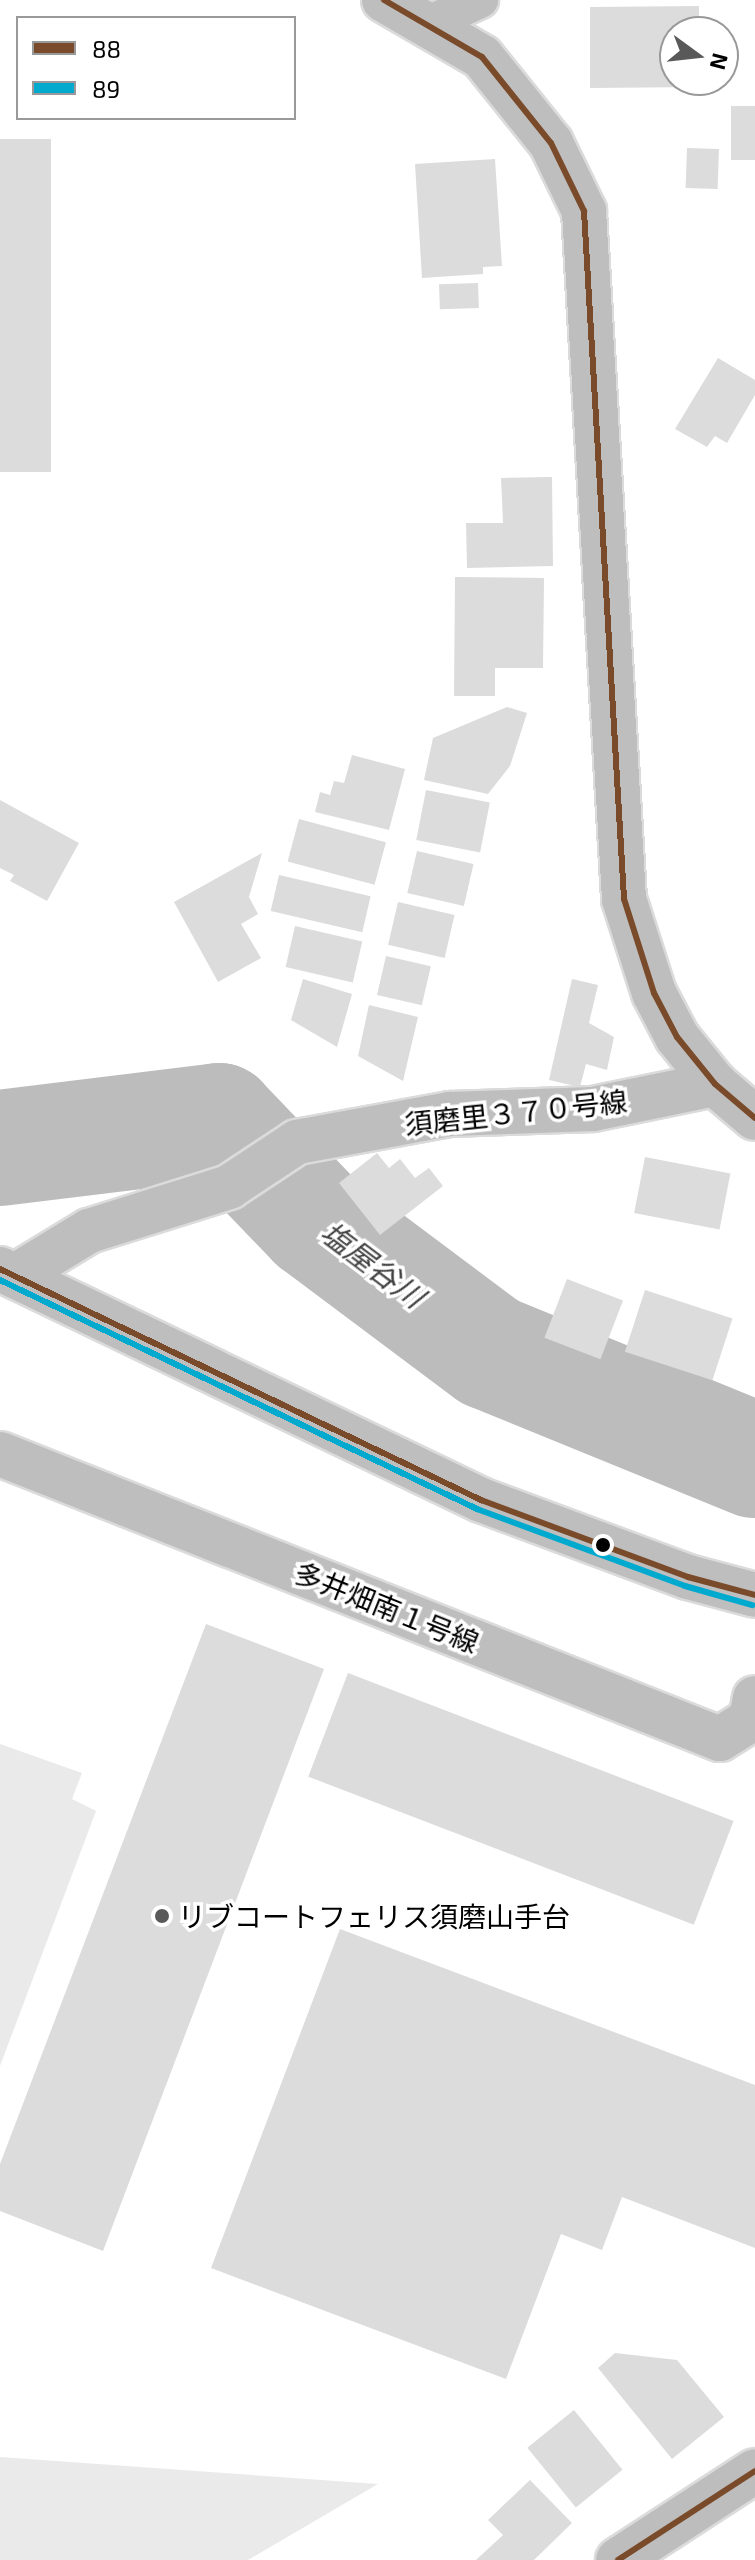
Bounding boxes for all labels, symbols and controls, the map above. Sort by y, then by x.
legend [16,16,296,120]
north arrow [659,16,739,96]
text: 88 [92,34,121,63]
text: N [706,51,735,73]
text: 89 [92,74,120,103]
street label: 須磨里３７０号線 [403,1084,629,1140]
water label: 塩屋谷川 [314,1214,432,1314]
unlabelled marker [595,1537,611,1553]
street label: 多井畑南１号線 [290,1555,484,1659]
place label: リブコートフェリス須磨山手台 [178,1899,570,1933]
marker: リブコートフェリス須磨山手台 [153,1907,171,1925]

